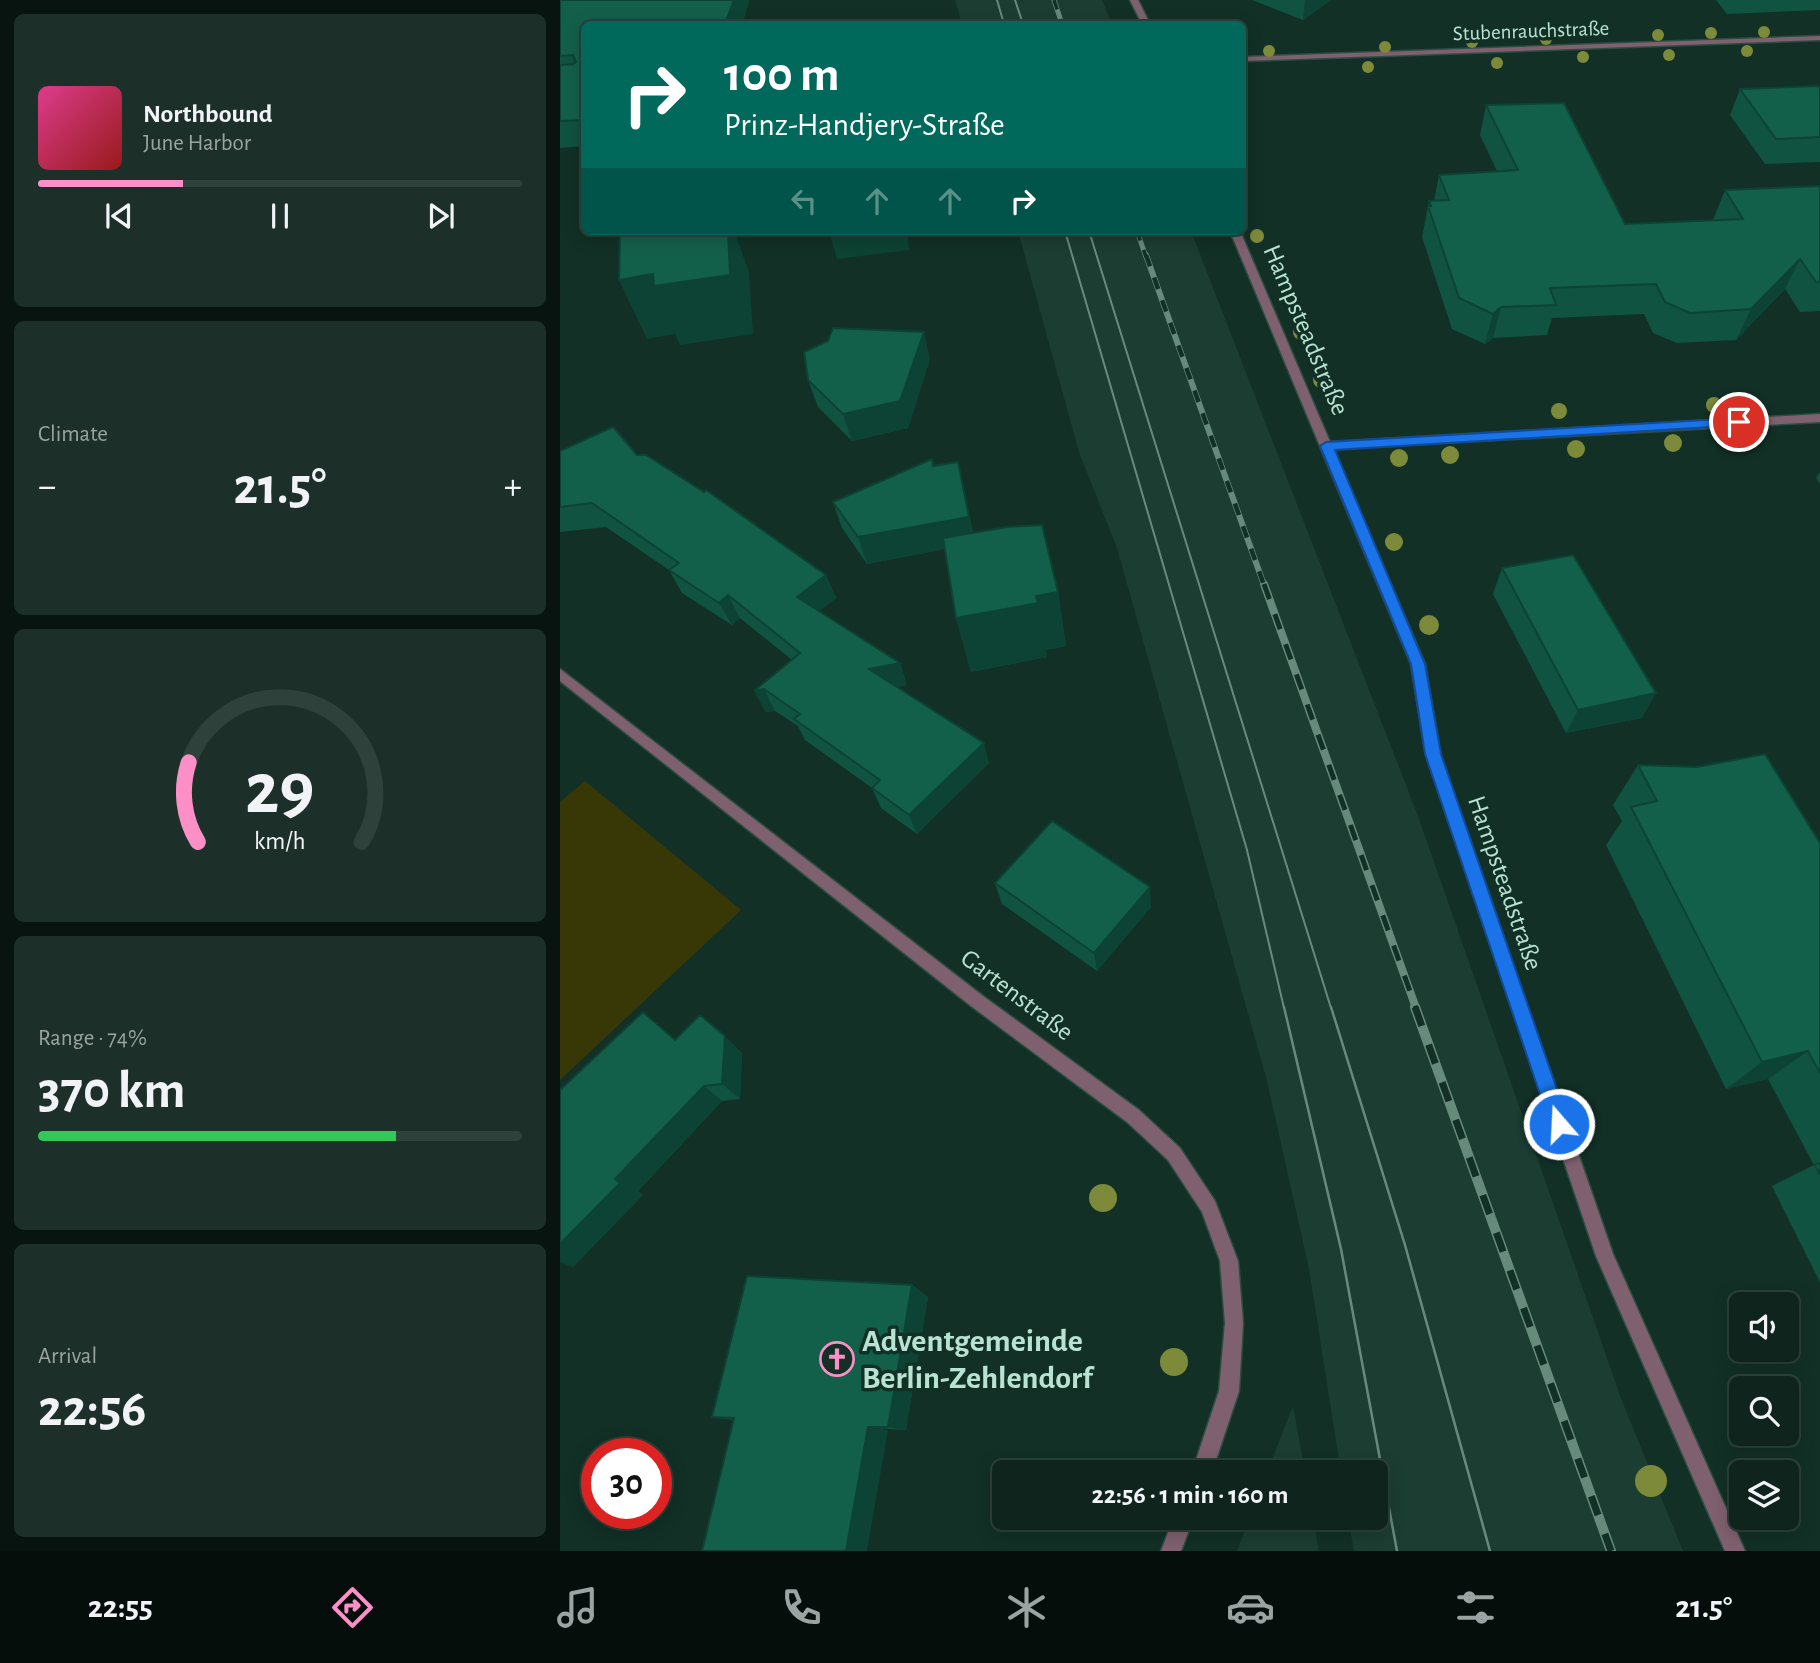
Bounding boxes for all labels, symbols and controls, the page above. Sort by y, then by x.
street label: Stubenrauchstraße [1452,18,1610,44]
icon: right [609,49,700,140]
text: 100 m [724,51,840,100]
text: Northbound [143,101,272,127]
text: Prinz-Handjery-Straße [724,109,1005,141]
text: June Harbor [143,132,251,155]
icon: left [785,182,823,220]
icon: ahead [858,182,896,220]
icon: ahead [931,182,969,220]
icon: right [1004,182,1042,220]
icon: previous [100,197,138,235]
icon: pause [261,197,299,235]
icon: next [422,197,460,235]
street label: Hampsteadstraße [1258,241,1354,419]
pin [1709,392,1769,452]
icon: arrive [1720,403,1758,441]
text: Climate [38,423,108,446]
text: 21.5° [234,461,326,513]
text: − [38,468,56,506]
text: + [504,468,522,506]
text: 29 [245,754,315,827]
street label: Hampsteadstraße [1463,792,1547,974]
text: km/h [254,828,306,853]
street label: Gartenstraße [956,945,1078,1045]
text: Range · 74% [38,1027,147,1050]
text: 370 km [38,1065,186,1117]
position arrow [1522,1087,1596,1161]
map controls [1729,1292,1799,1530]
button: sound [1729,1292,1799,1362]
place label: Adventgemeinde Berlin-Zehlendorf [862,1325,1095,1394]
church icon: Adventgemeinde Berlin-Zehlendorf [818,1340,856,1378]
text: Arrival [38,1345,97,1368]
button: search [1729,1376,1799,1446]
text: 22:56 [38,1383,146,1435]
speed limit sign: 30 [581,1438,672,1529]
button: layers [1729,1460,1799,1530]
text: 22:56 · 1 min · 160 m [1091,1482,1289,1508]
icon: directions [328,1583,377,1632]
icon: music [553,1583,602,1632]
icon: phone [777,1583,826,1632]
icon: climate [1002,1583,1051,1632]
icon: car [1226,1583,1275,1632]
icon: filters [1451,1583,1500,1632]
text: 22:55 [88,1591,153,1623]
text: 21.5° [1675,1591,1732,1623]

